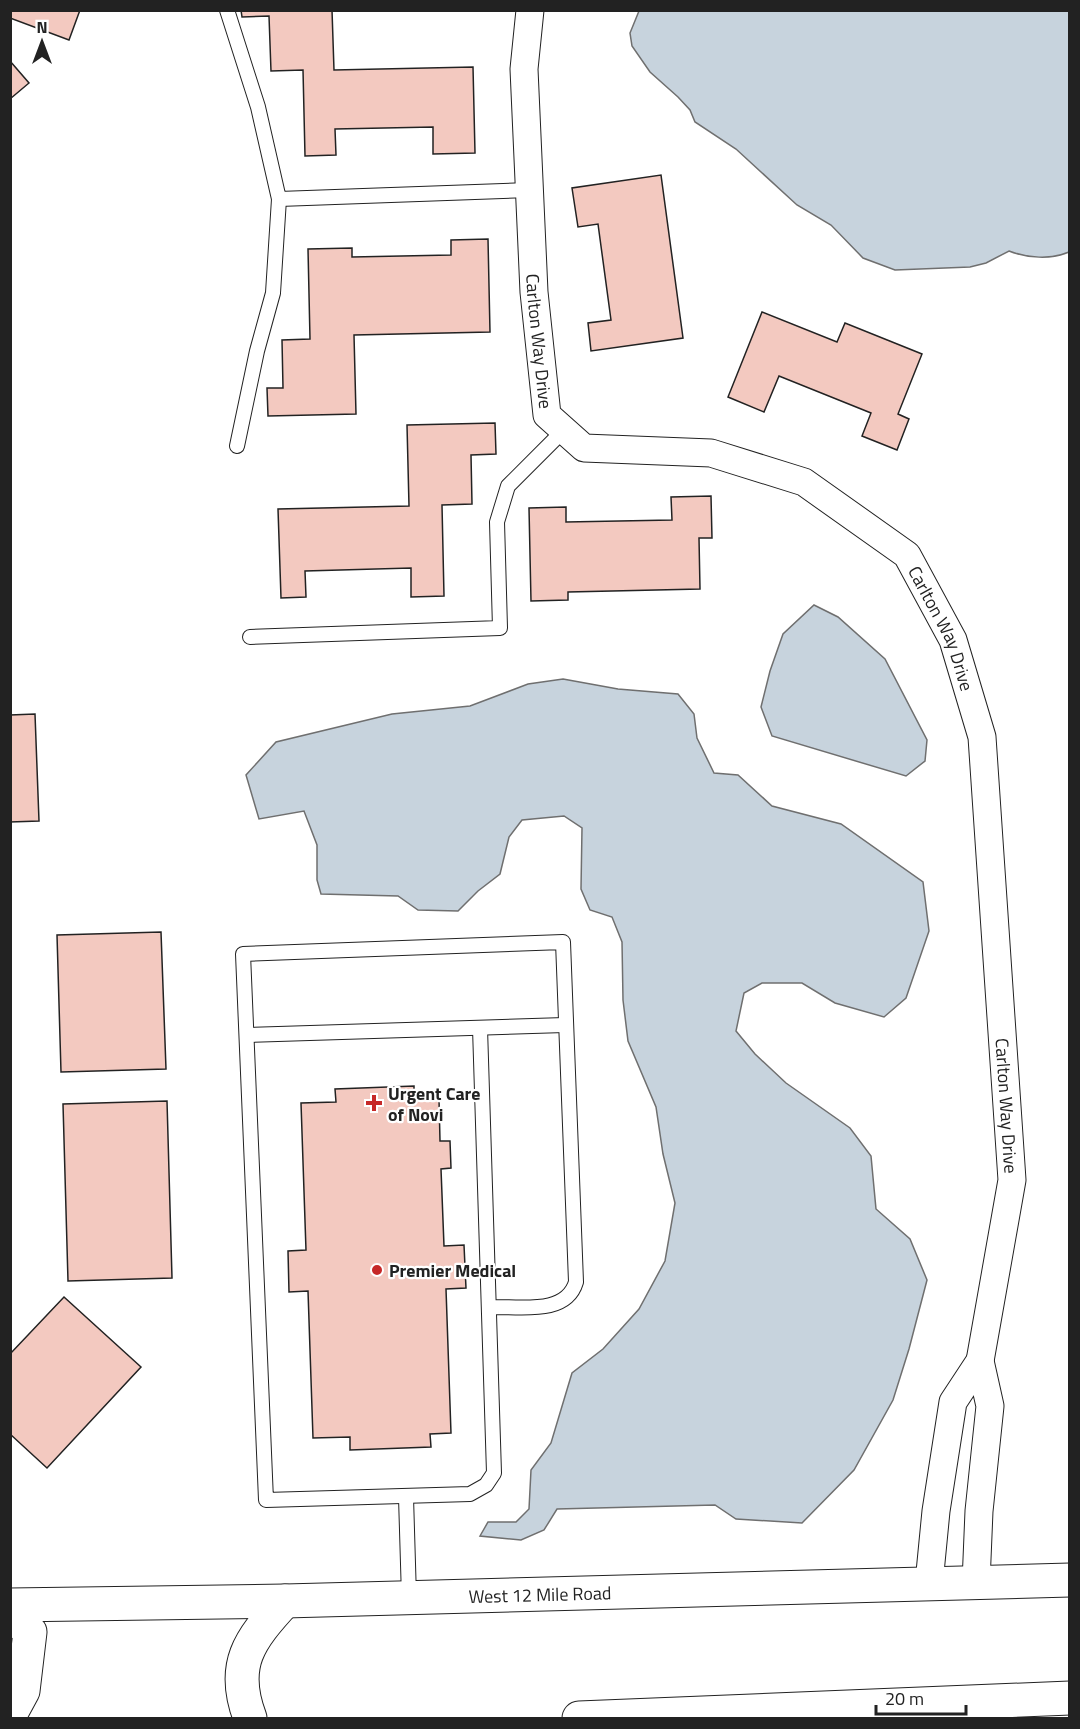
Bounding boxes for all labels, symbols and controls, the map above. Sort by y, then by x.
north arrow [12,12,72,72]
text: N [36,15,48,39]
street label: Carlton Way Drive [520,273,560,410]
street label: Carlton Way Drive [902,561,981,694]
street label: Carlton Way Drive [989,1037,1025,1174]
place label: Urgent Care of Novi [388,1080,480,1128]
marker: Urgent Care of Novi [365,1094,383,1112]
place label: Premier Medical [389,1257,516,1284]
marker: Premier Medical [370,1263,384,1277]
street label: West 12 Mile Road [468,1579,612,1610]
scale bar [876,1678,966,1716]
text: 20 m [885,1685,924,1712]

